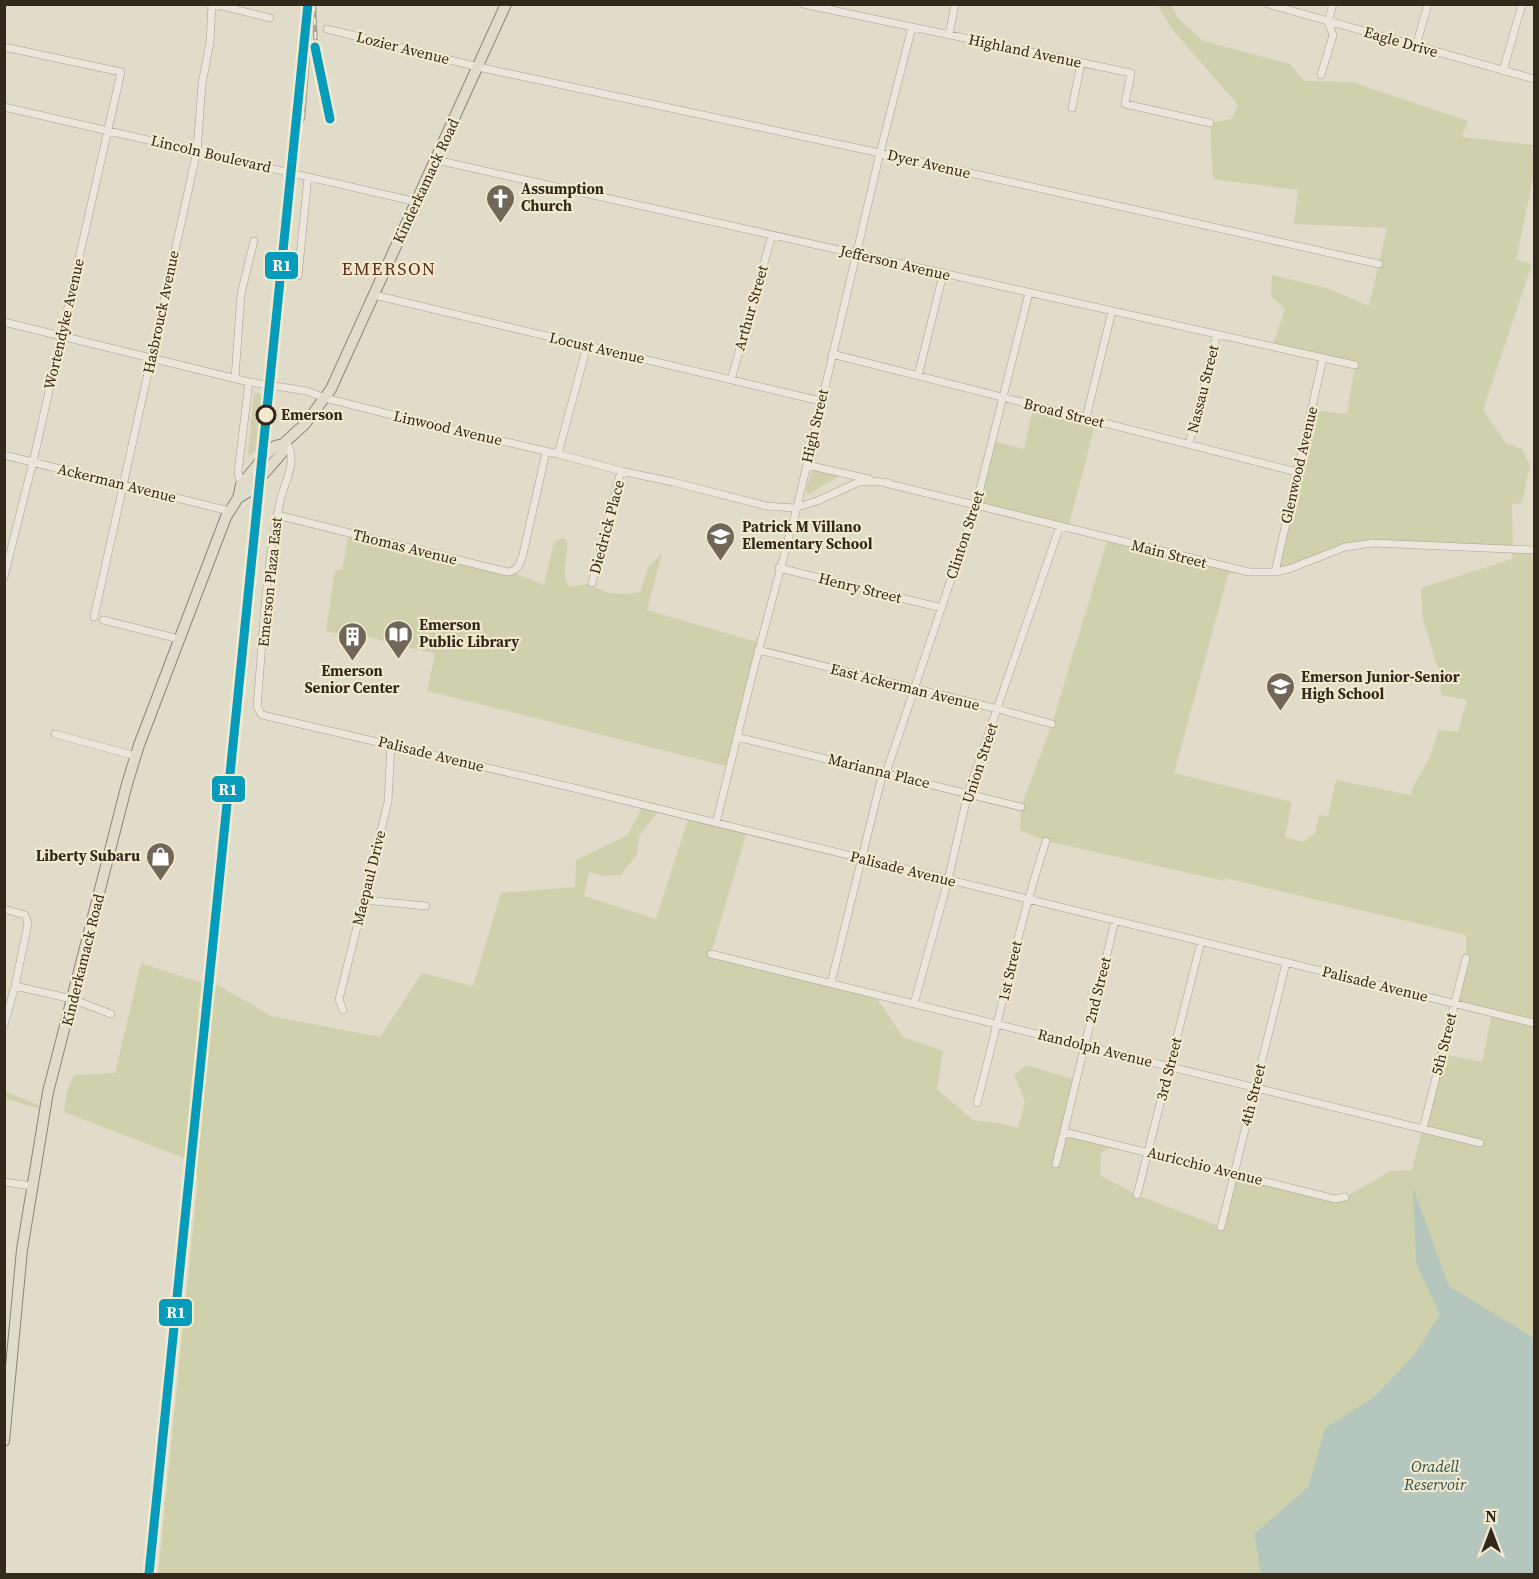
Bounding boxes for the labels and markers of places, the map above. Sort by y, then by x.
place label: Assumption Church [521,178,604,216]
church icon: Assumption Church [484,182,516,224]
place label: Emerson [281,404,343,425]
marker: Emerson [256,405,276,425]
place label: Patrick M Villano Elementary School [742,516,873,554]
school or university icon: Patrick M Villano Elementary School [705,520,737,562]
place label: Emerson Public Library [419,614,519,652]
library icon: Emerson Public Library [382,618,414,660]
building icon: Emerson Senior Center [336,620,368,662]
place label: Emerson Senior Center [305,660,400,698]
place label: Emerson Junior-Senior High School [1301,666,1460,704]
school or university icon: Emerson Junior-Senior High School [1264,670,1296,712]
shop icon: Liberty Subaru [145,840,177,882]
place label: Liberty Subaru [36,845,140,866]

